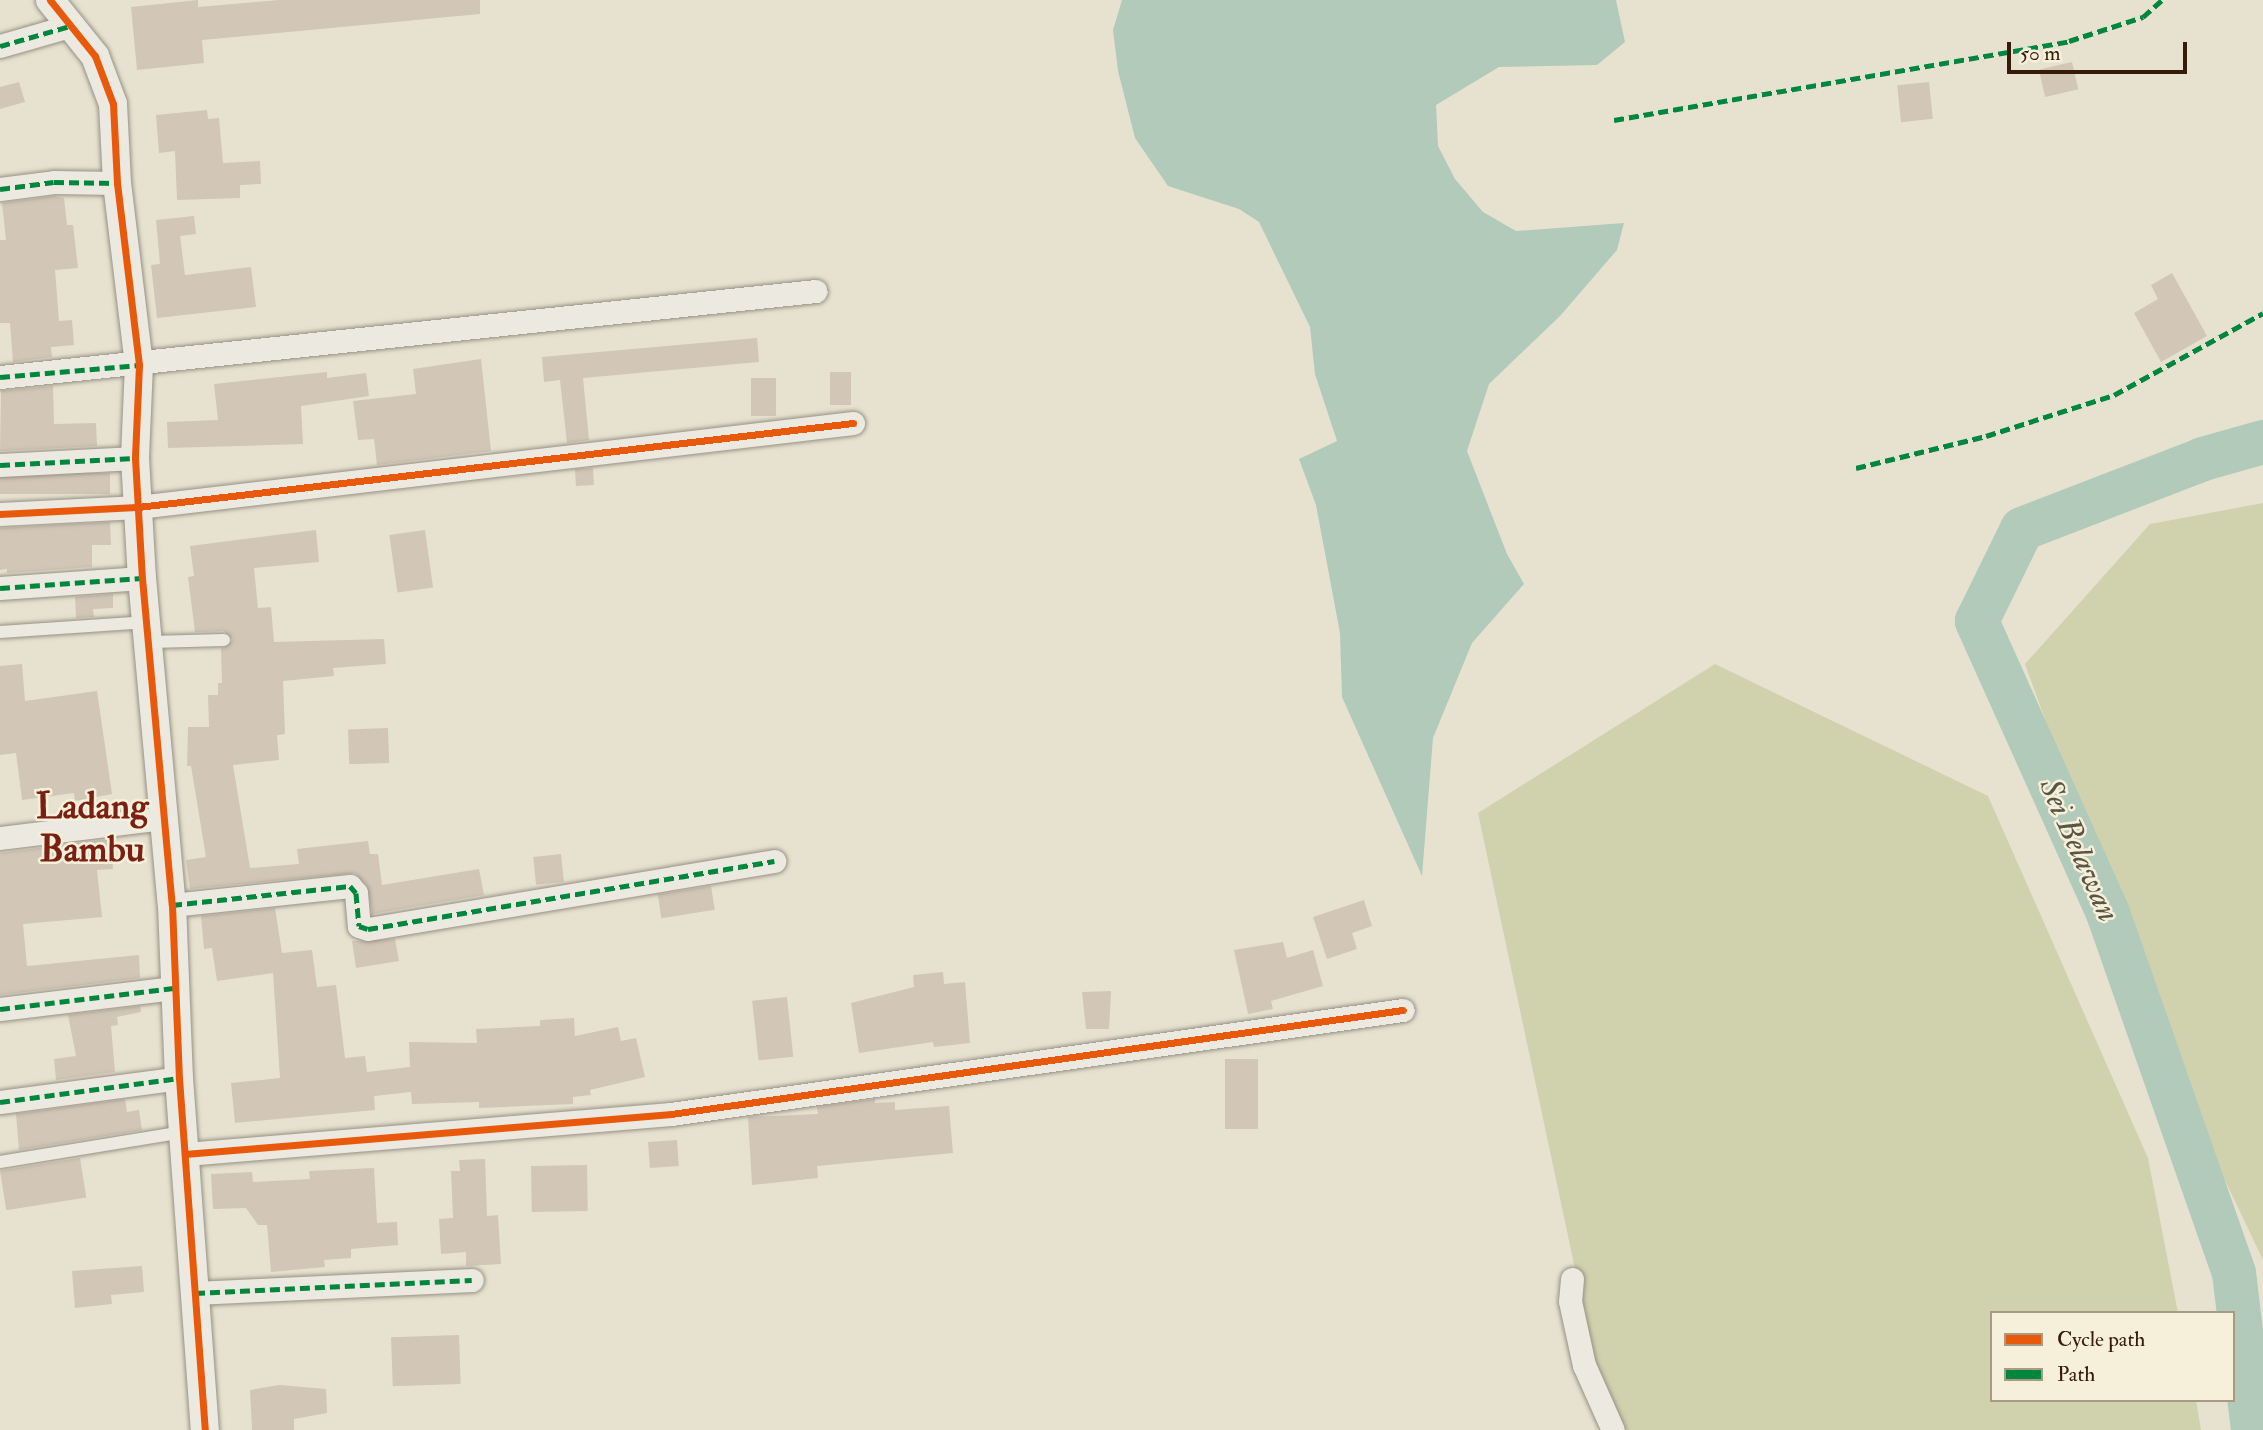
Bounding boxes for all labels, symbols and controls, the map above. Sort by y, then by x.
scale bar [2011,28,2191,72]
text: 50 m [2020,40,2061,67]
water label: Sei Belawan [2030,773,2128,927]
district label: Ladang Bambu [36,786,148,873]
legend [1990,1311,2235,1402]
text: Cycle path [2057,1326,2145,1353]
text: Path [2057,1361,2095,1388]

